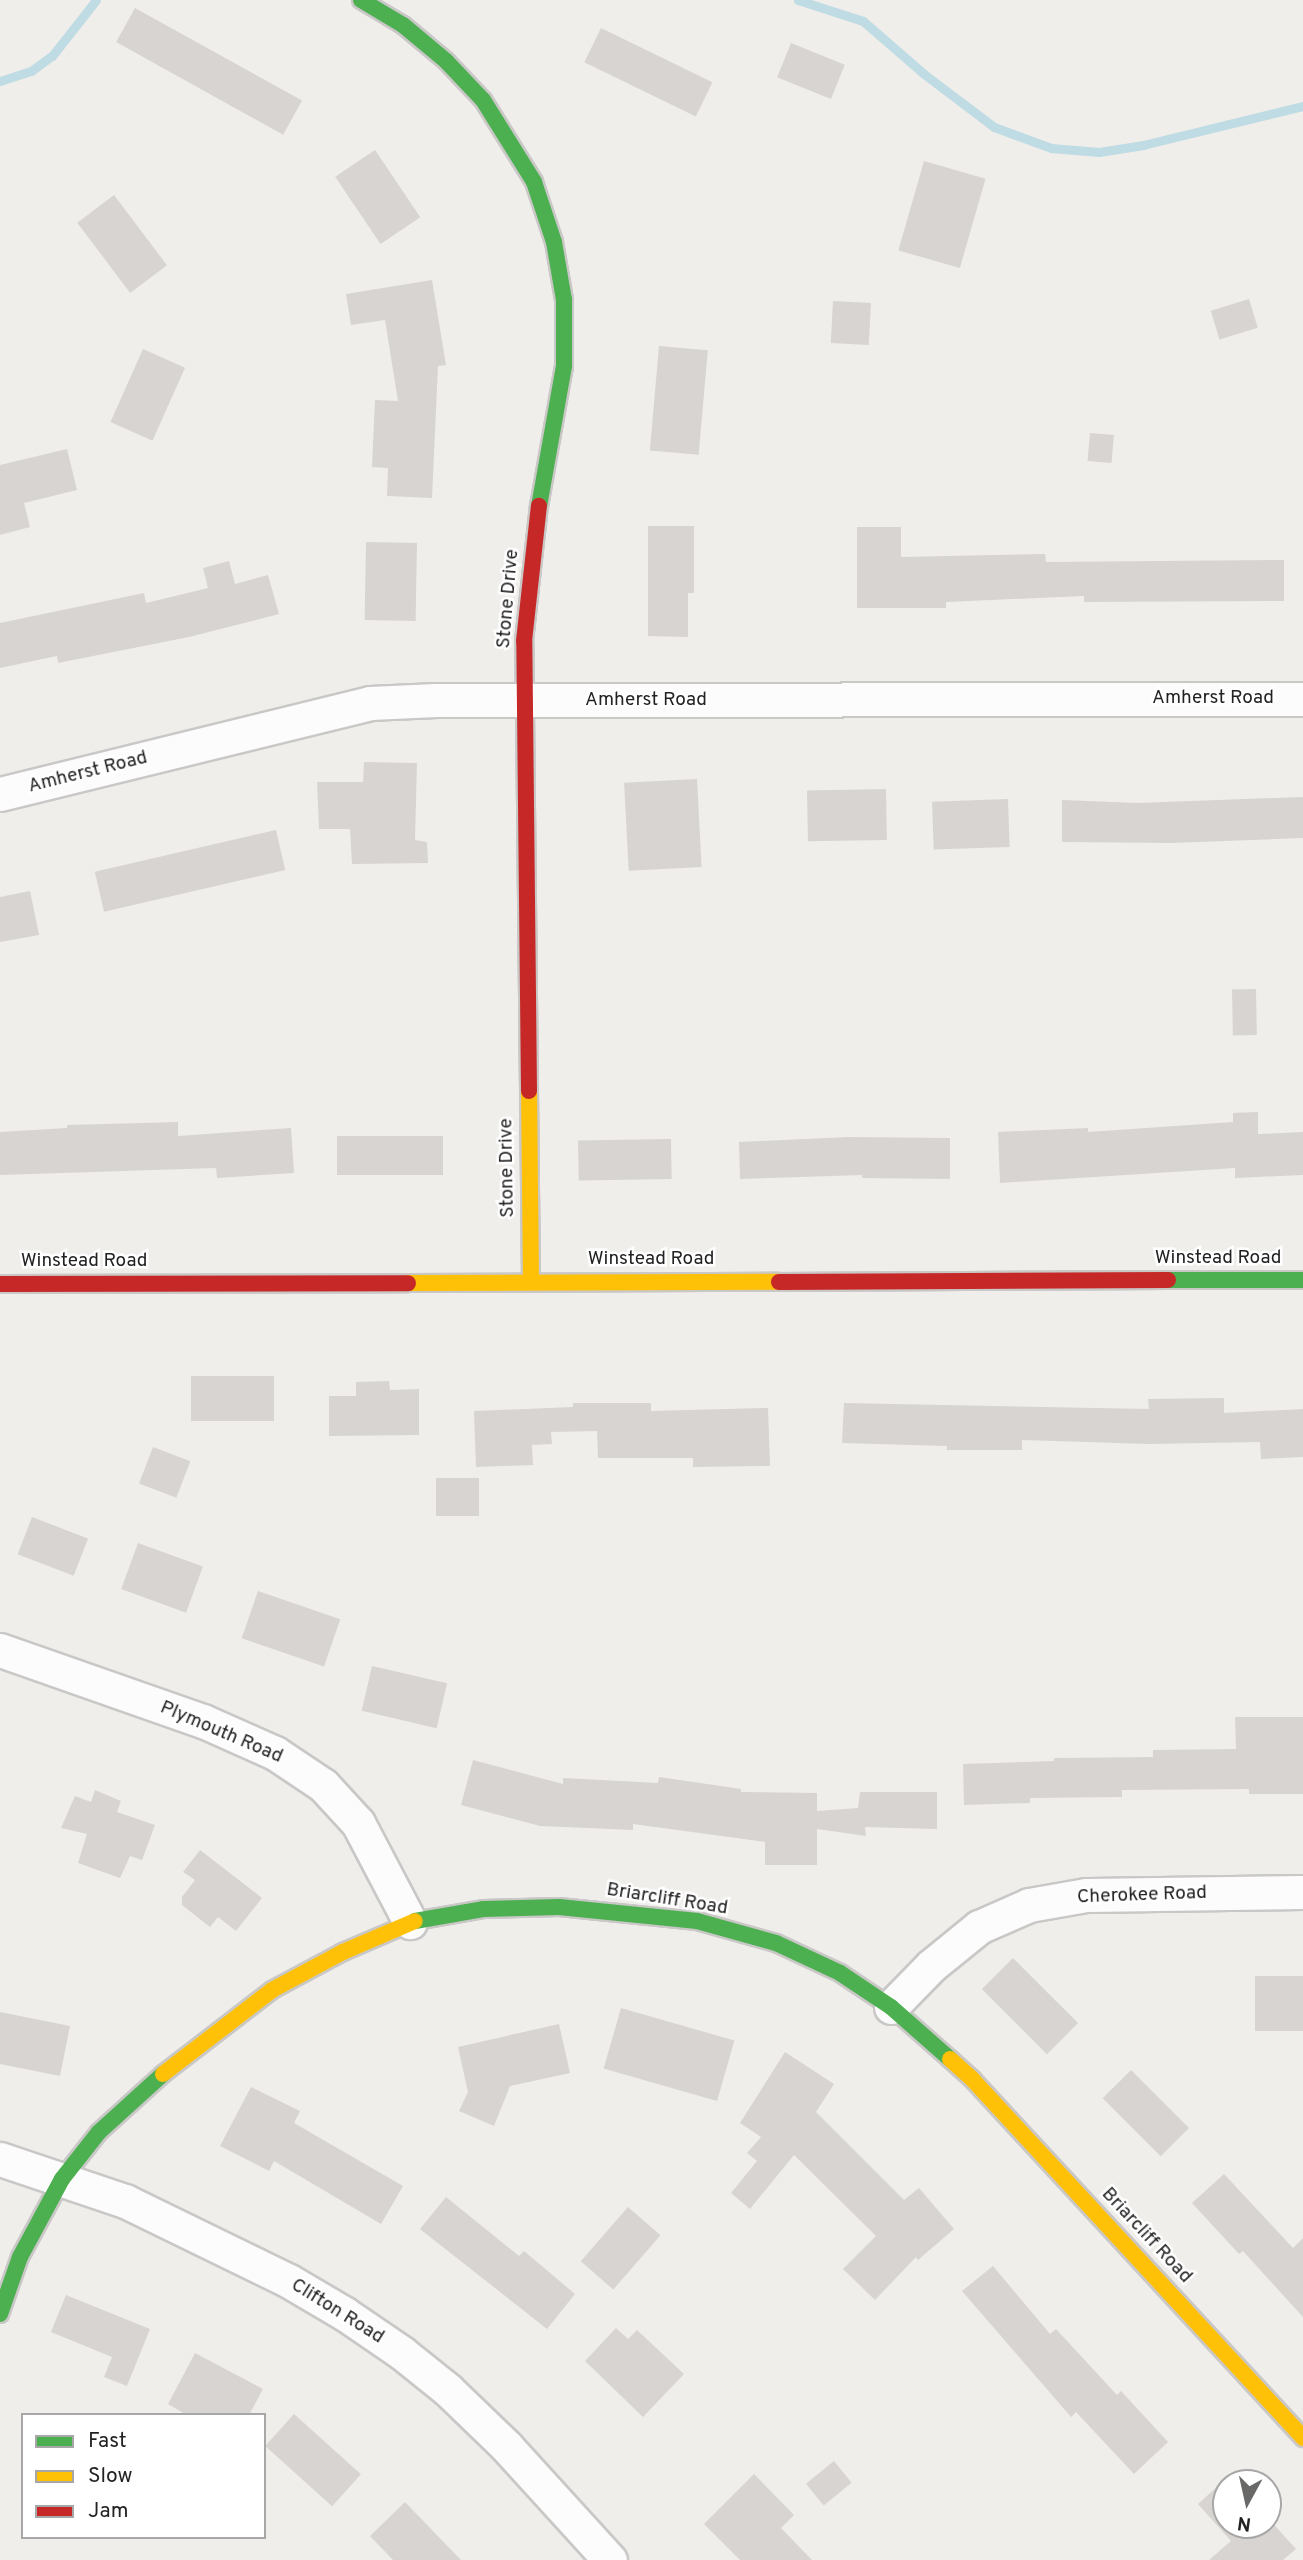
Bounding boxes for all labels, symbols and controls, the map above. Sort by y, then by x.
street label: Stone Drive [493,549,525,649]
street label: Amherst Road [1152,688,1274,710]
street label: Amherst Road [585,690,707,712]
street label: Amherst Road [26,747,150,799]
street label: Stone Drive [496,1118,520,1218]
street label: Winstead Road [1155,1248,1281,1270]
street label: Winstead Road [588,1249,714,1271]
street label: Winstead Road [21,1251,147,1273]
street label: Plymouth Road [156,1697,286,1769]
street label: Briarcliff Road [605,1879,729,1921]
street label: Cherokee Road [1077,1882,1207,1910]
street label: Briarcliff Road [1096,2183,1196,2289]
street label: Clifton Road [286,2274,388,2350]
legend [21,2413,266,2539]
text: Fast [88,2428,127,2455]
text: Slow [88,2463,133,2490]
north arrow [1212,2469,1282,2539]
text: Jam [88,2498,129,2525]
text: N [1236,2510,1253,2536]

